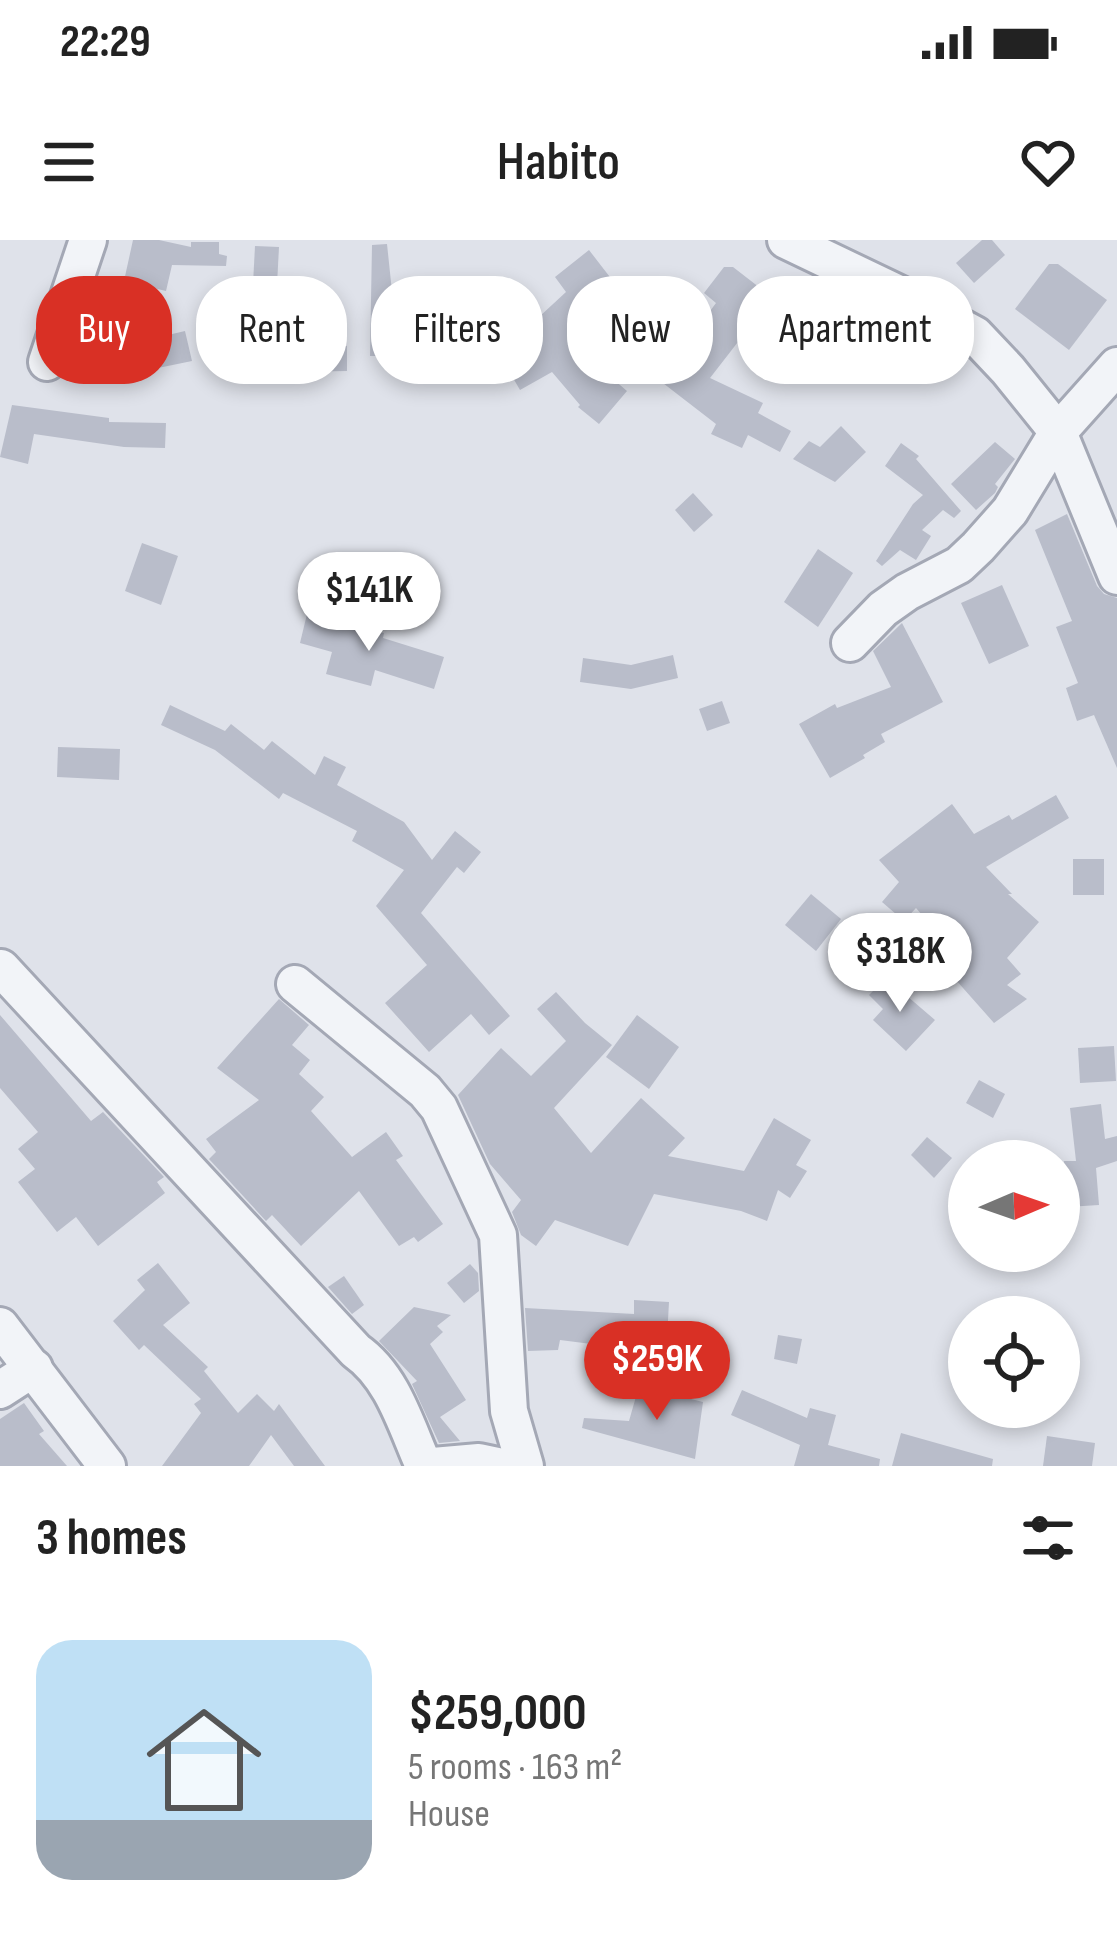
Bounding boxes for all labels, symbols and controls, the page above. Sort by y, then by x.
text: 22:29 [60,15,151,70]
icon: menu [36,129,102,195]
icon: heart [1015,129,1081,195]
text: Habito [497,130,620,195]
chip: Buy [36,276,172,384]
chip: Rent [196,276,347,384]
chip: Filters [371,276,543,384]
chip: New [567,276,713,384]
chip: Apartment [737,276,974,384]
pin: $141K [285,552,453,654]
text: $141K [325,567,413,614]
pin: $318K [816,913,984,1015]
text: $318K [855,928,945,975]
north arrow [948,1140,1080,1272]
map controls [948,1140,1080,1428]
button: locate [948,1296,1080,1428]
pin: $259K [573,1321,741,1423]
text: $259K [611,1336,703,1383]
icon: filters [1015,1505,1081,1571]
text: 3 homes [36,1508,187,1569]
text: $259,000 [408,1683,587,1744]
icon: home [132,1688,276,1832]
text: 5 rooms · 163 m² [408,1744,622,1791]
text: House [408,1791,490,1838]

